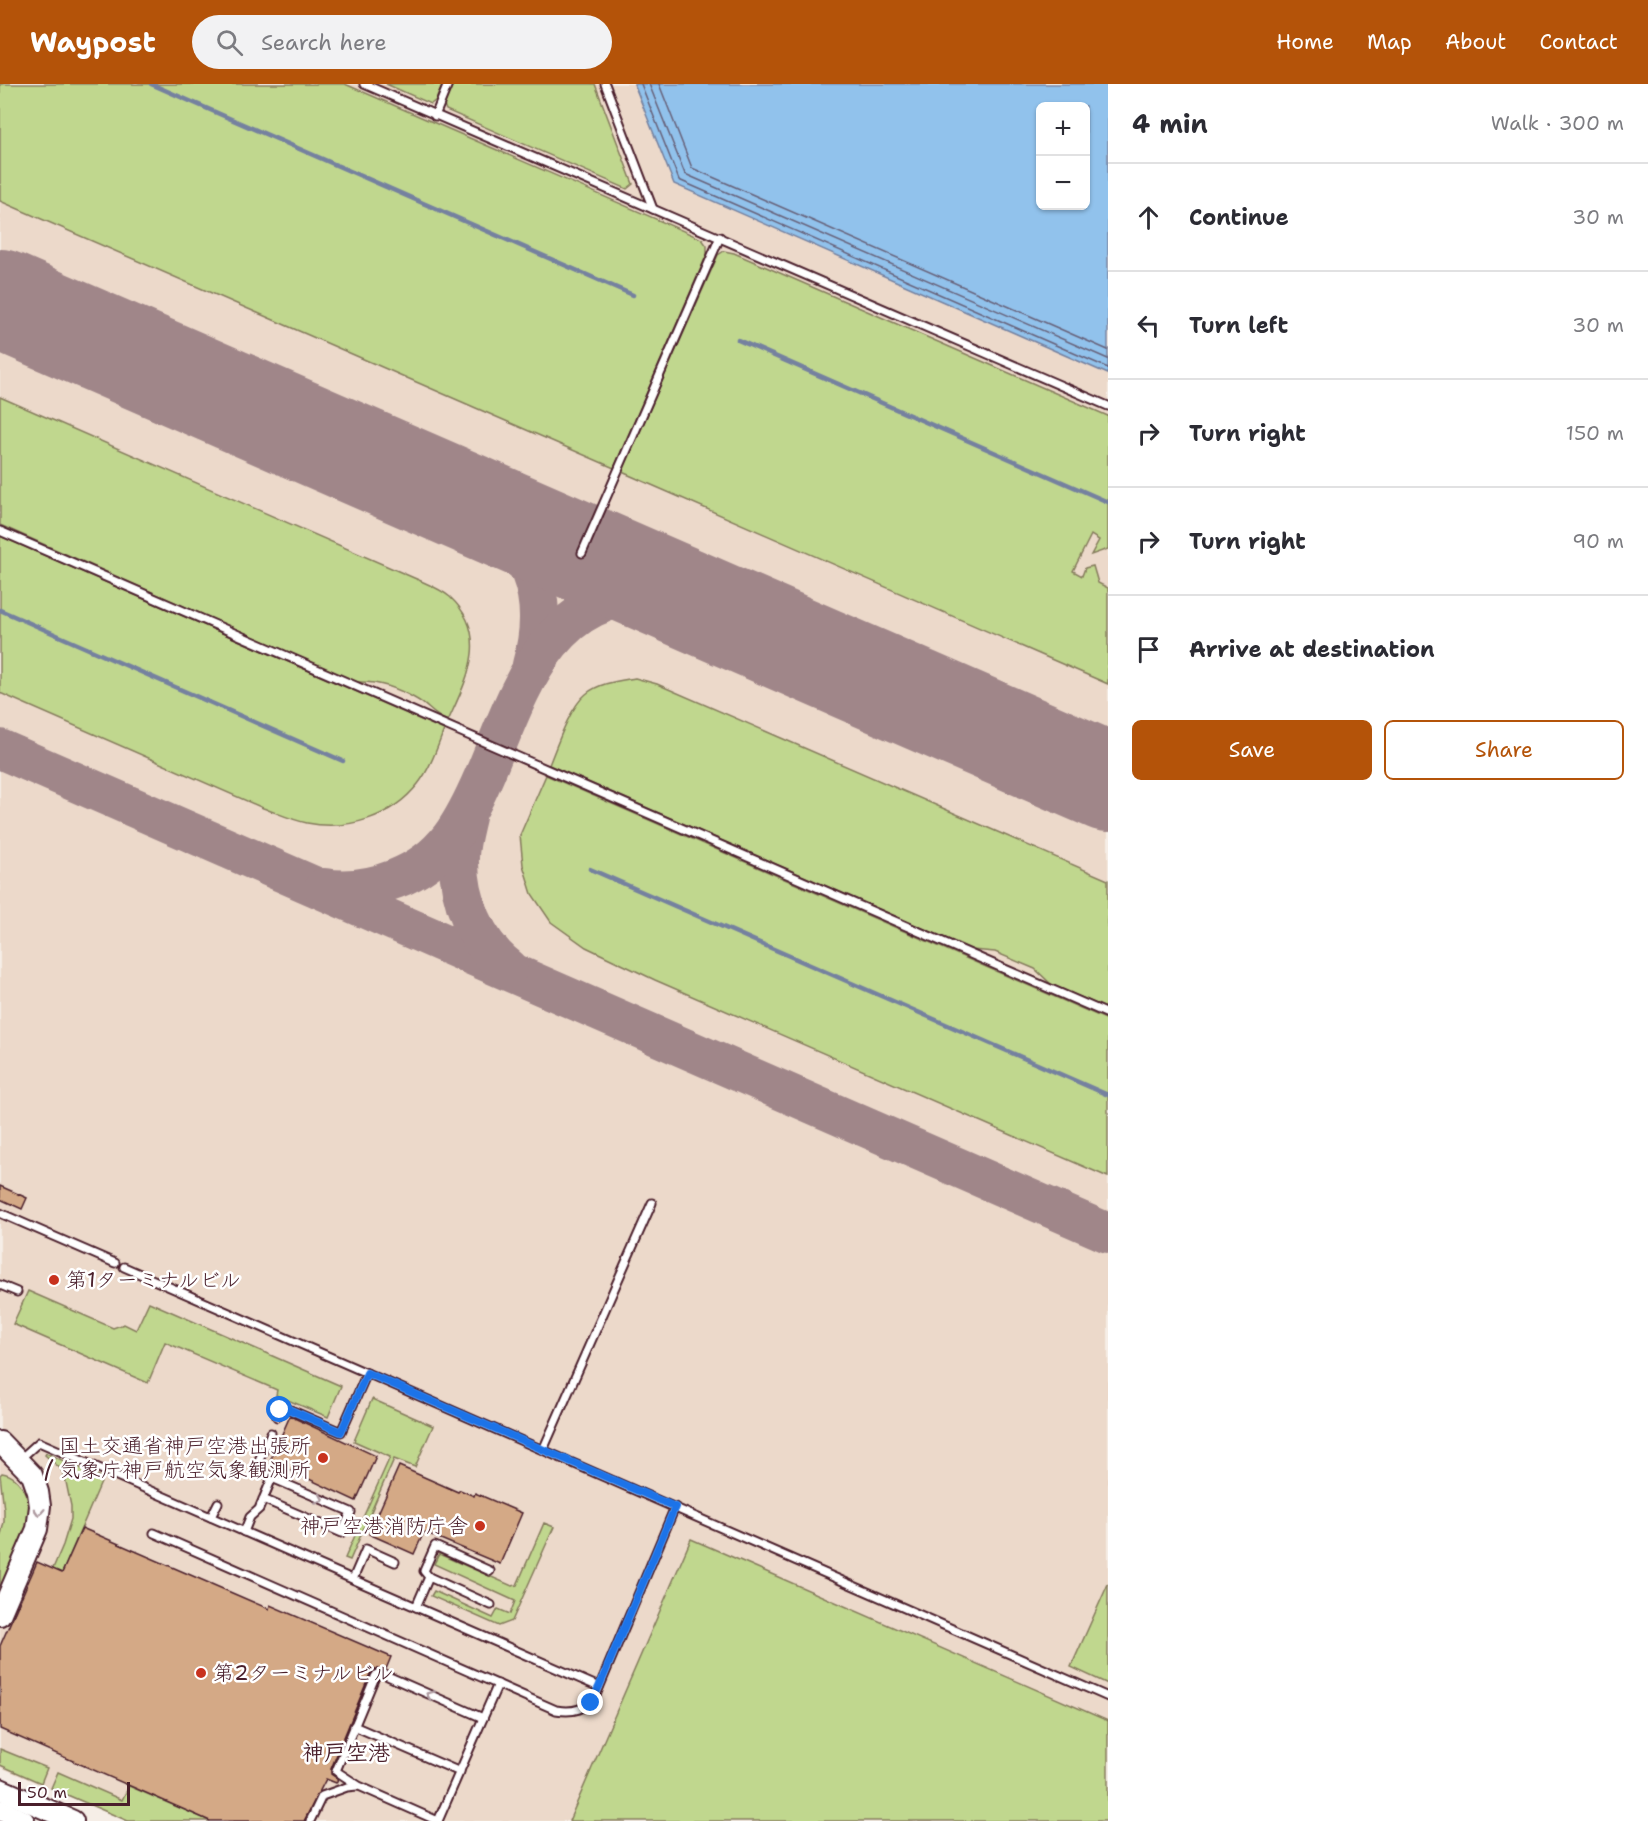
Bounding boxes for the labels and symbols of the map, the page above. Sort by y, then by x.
place label: 第1ターミナルビル [66,1266,241,1294]
marker: 第1ターミナルビル [47,1273,61,1287]
route start [266,1396,292,1422]
place label: 国土交通省神戸空港出張所 / 気象庁神戸航空気象観測所 [44,1432,311,1484]
marker: 国土交通省神戸空港出張所 / 気象庁神戸航空気象観測所 [316,1451,330,1465]
one-way arrow [314,1492,325,1504]
one-way arrow [33,1507,46,1516]
place label: 神戸空港消防庁舎 [300,1512,468,1540]
marker: 神戸空港消防庁舎 [473,1519,487,1533]
place label: 第2ターミナルビル [213,1659,394,1687]
marker: 第2ターミナルビル [194,1666,208,1680]
route end [577,1689,603,1715]
one-way arrow [425,1690,436,1702]
district label: 神戸空港 [302,1738,390,1767]
scale bar [18,1779,130,1806]

